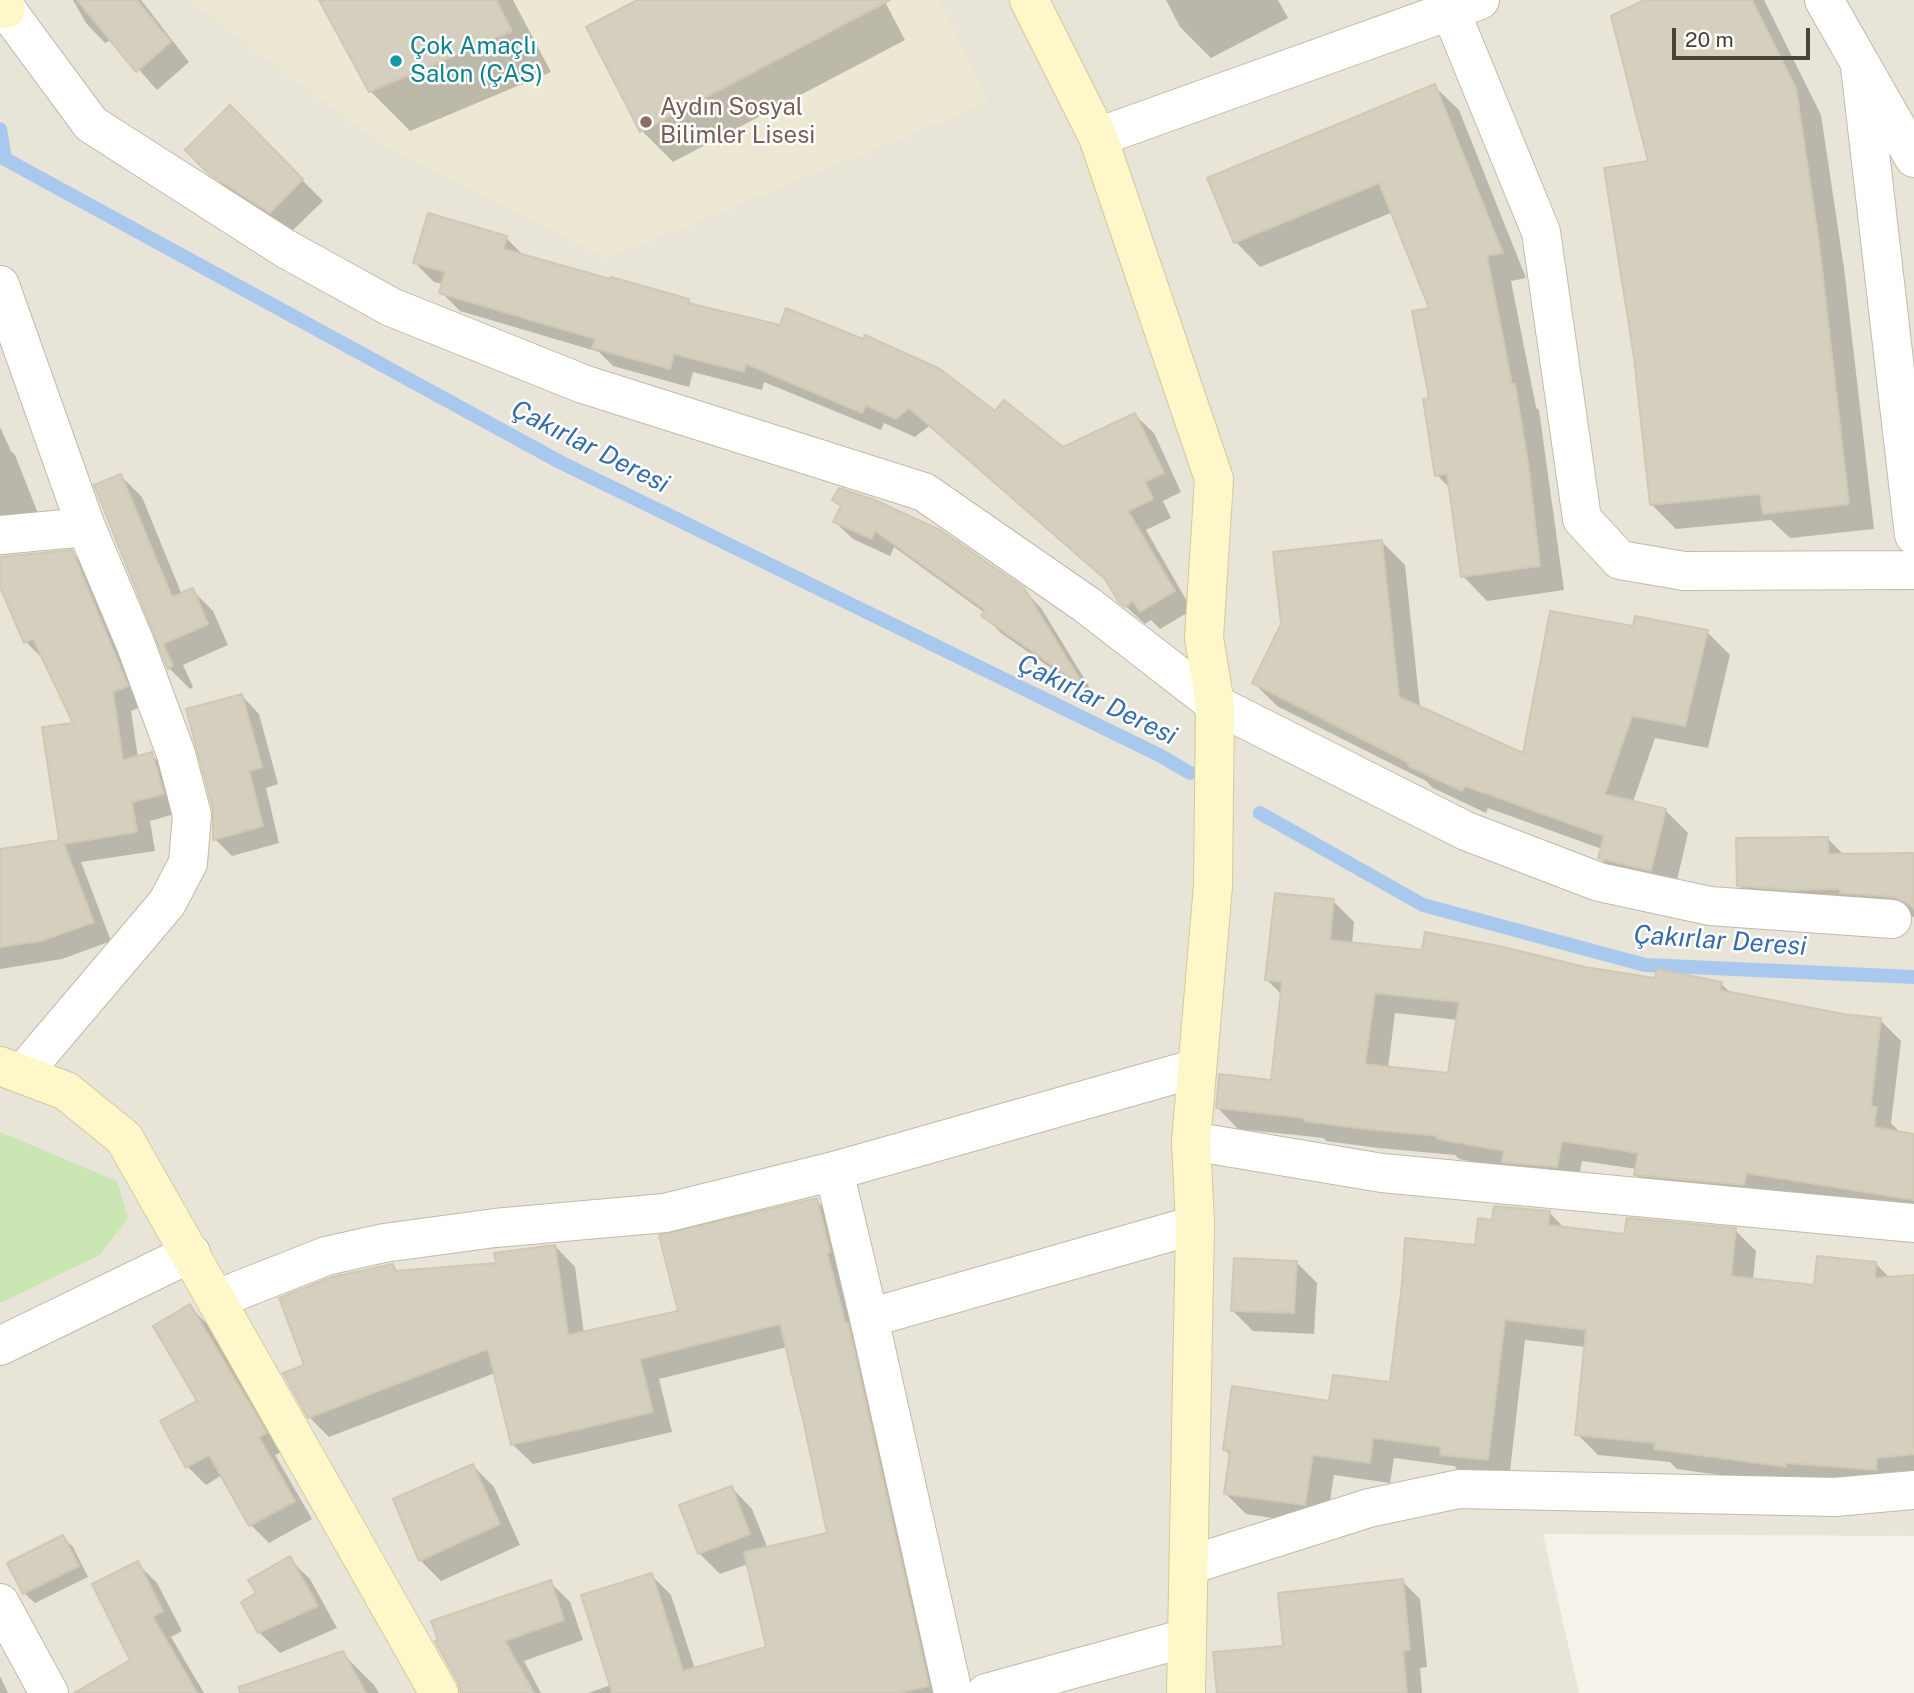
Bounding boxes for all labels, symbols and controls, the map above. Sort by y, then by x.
scale bar [1676,14,1814,58]
text: 20 m [1685,27,1734,52]
place label: Çok Amaçlı Salon (ÇAS) [410,33,543,89]
marker: Çok Amaçlı Salon (ÇAS) [388,53,404,69]
place label: Aydın Sosyal Bilimler Lisesi [660,94,815,150]
marker: Aydın Sosyal Bilimler Lisesi [638,114,654,130]
water label: Çakırlar Deresi [506,394,674,500]
water label: Çakırlar Deresi [1012,648,1182,752]
water label: Çakırlar Deresi [1632,919,1808,963]

